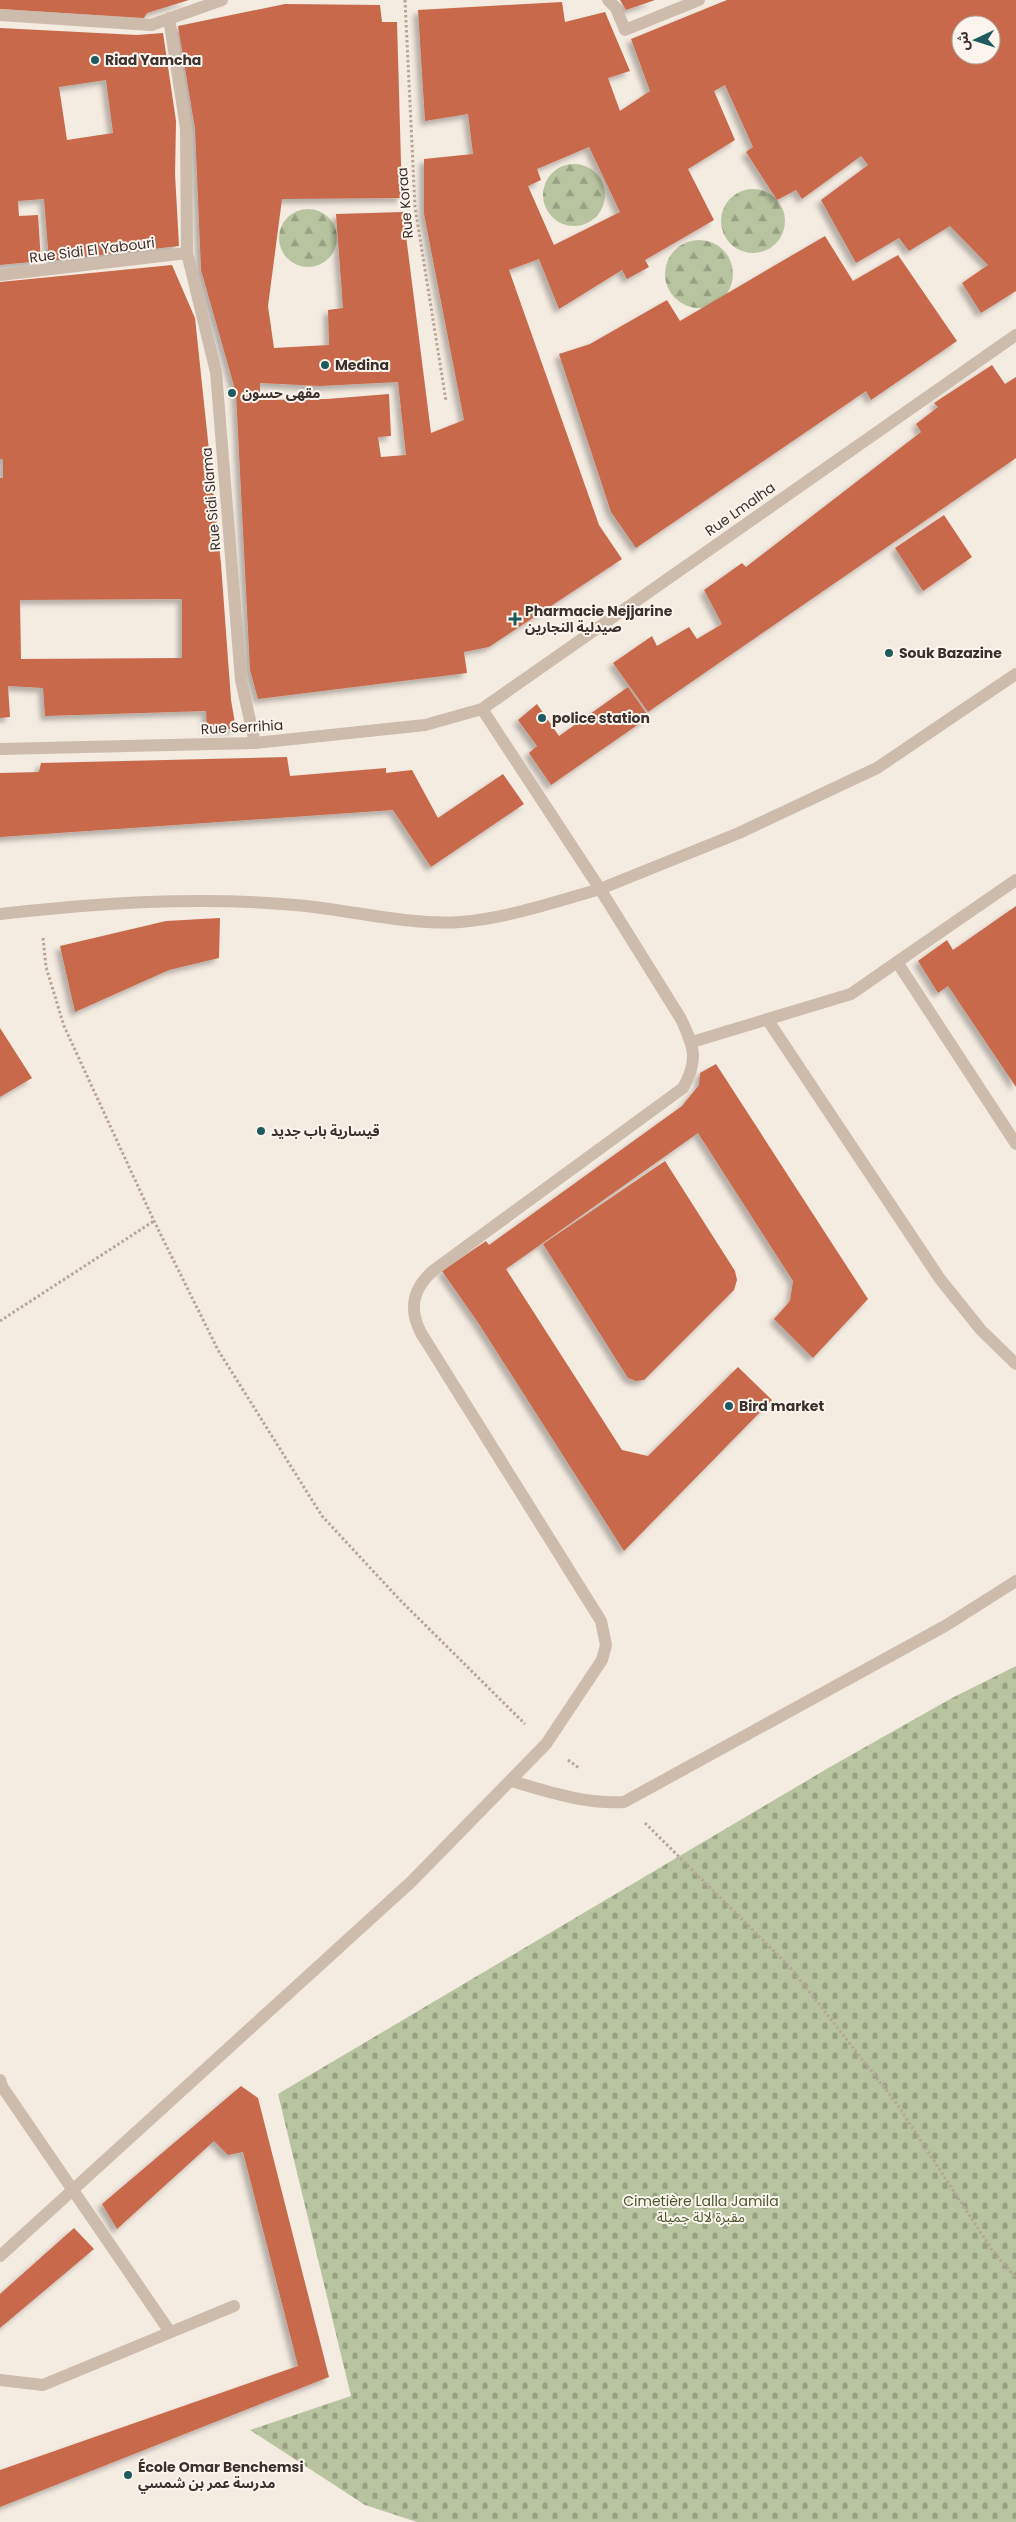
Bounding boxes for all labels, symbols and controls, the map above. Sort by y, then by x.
north arrow [951,15,1001,65]
text: ش [952,31,974,51]
place label: Riad Yamcha [105,50,201,70]
marker: Riad Yamcha [89,54,101,66]
street label: Rue Koraa [392,167,418,239]
street label: Rue Sidi El Yabouri [28,232,156,268]
place label: Medina [335,355,389,375]
marker: Medina [319,359,331,371]
place label: مقهى حسون [242,383,321,403]
marker: مقهى حسون [226,387,238,399]
street label: Rue Sidi Slama [197,447,225,551]
street label: Rue Lmalha [701,477,779,541]
place label: Pharmacie Nejjarine صيدلية النجارين [525,601,673,637]
marker: Pharmacie Nejjarine صيدلية النجارين [509,613,521,625]
place label: Souk Bazazine [899,643,1002,663]
marker: Souk Bazazine [883,647,895,659]
place label: police station [552,708,650,728]
marker: police station [536,712,548,724]
street label: Rue Serrihia [200,715,284,739]
place label: قيسارية باب جديد [271,1121,380,1141]
marker: قيسارية باب جديد [255,1125,267,1137]
place label: Bird market [739,1396,824,1416]
marker: Bird market [723,1400,735,1412]
park label: Cimetière Lalla Jamila مقبرة لالة جميلة [623,2191,779,2227]
place label: École Omar Benchemsi مدرسة عمر بن شمسي [138,2457,304,2494]
marker: École Omar Benchemsi مدرسة عمر بن شمسي [122,2469,134,2481]

